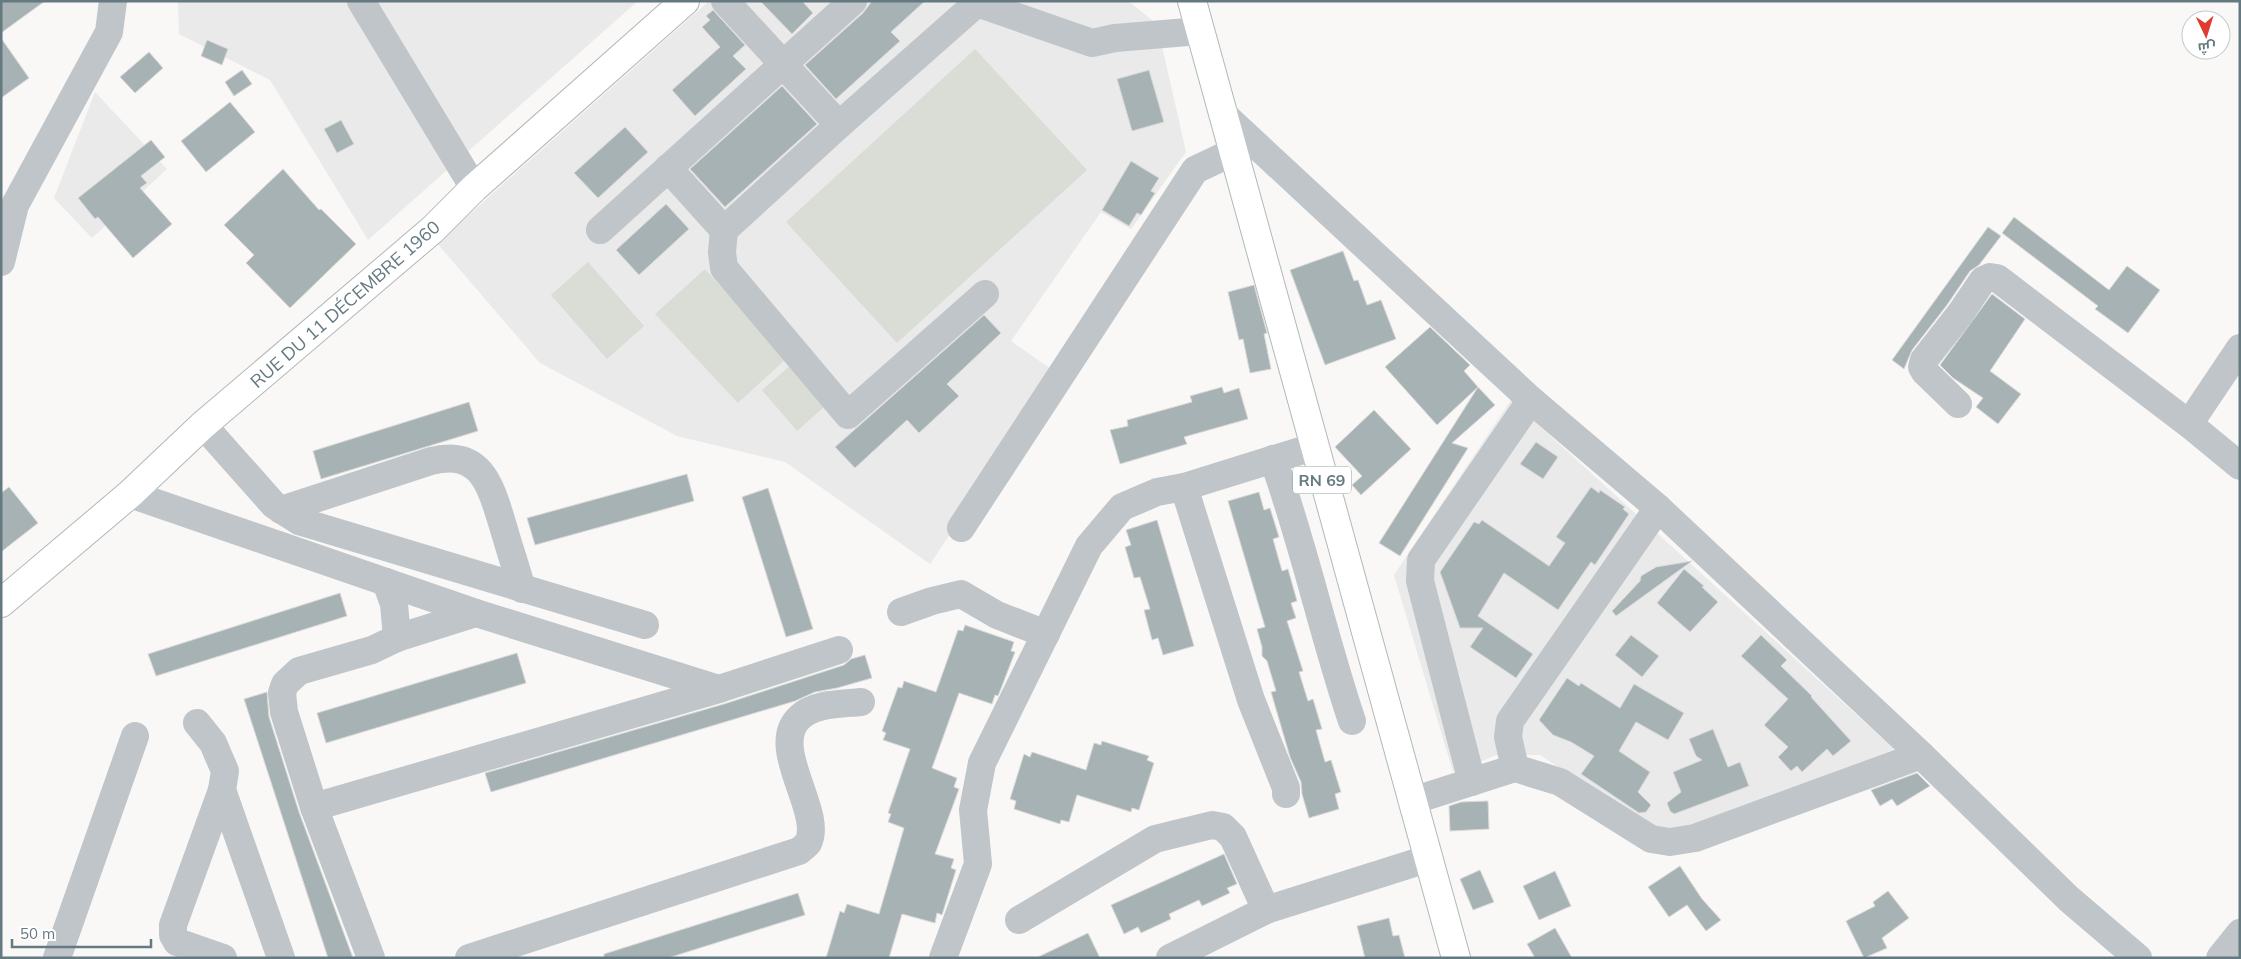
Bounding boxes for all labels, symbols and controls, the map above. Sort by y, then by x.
north arrow [2181,10,2231,60]
text: ش [2197,38,2216,58]
street label: RUE DU 11 DÉCEMBRE 1960 [245,215,445,393]
road number: RN 69 [1293,466,1351,494]
scale bar [12,916,151,948]
text: 50 m [20,924,55,943]

